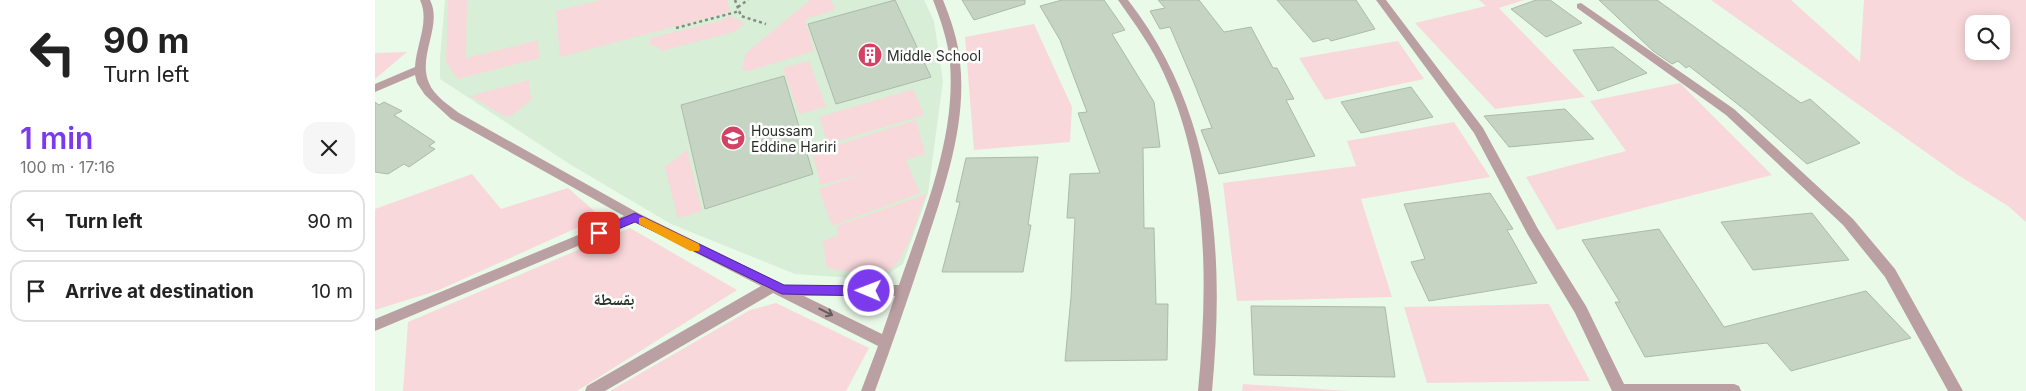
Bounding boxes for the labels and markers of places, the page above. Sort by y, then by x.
building icon: Middle School [857,42,883,68]
place label: Middle School [887,47,981,64]
place label: Houssam Eddine Hariri [751,122,836,155]
school or university icon: Houssam Eddine Hariri [720,125,746,151]
pin [578,212,620,254]

